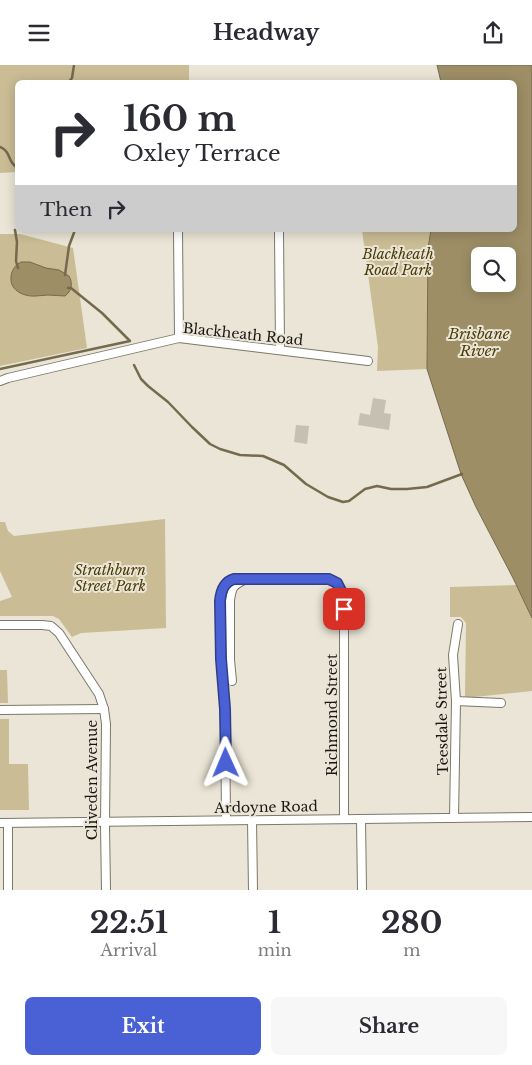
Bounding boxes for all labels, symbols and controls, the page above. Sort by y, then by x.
icon: menu [25,19,53,47]
text: Headway [213,19,319,46]
icon: share [479,19,507,47]
text: 160 m [123,97,236,140]
icon: right [40,100,105,165]
text: Oxley Terrace [123,140,281,167]
icon: right [102,195,130,223]
text: Then [40,198,92,221]
park label: Blackheath Road Park [361,245,434,279]
map controls [471,247,516,292]
button: search [471,247,516,292]
street label: Blackheath Road [182,319,305,349]
water label: Brisbane River [447,324,510,360]
park label: Strathburn Street Park [74,561,146,595]
pin [323,588,365,630]
icon: arrive [330,595,358,623]
street label: Richmond Street [323,653,341,776]
street label: Teesdale Street [432,666,452,775]
street label: Cliveden Avenue [83,720,101,840]
position arrow [199,736,251,788]
street label: Ardoyne Road [213,797,318,817]
text: 22:51 [90,904,168,941]
text: 1 [268,904,281,941]
text: 280 [381,904,442,941]
text: Arrival [101,940,157,960]
text: min [258,940,291,960]
text: m [403,940,420,960]
button: Exit [25,997,261,1055]
button: Share [271,997,507,1055]

